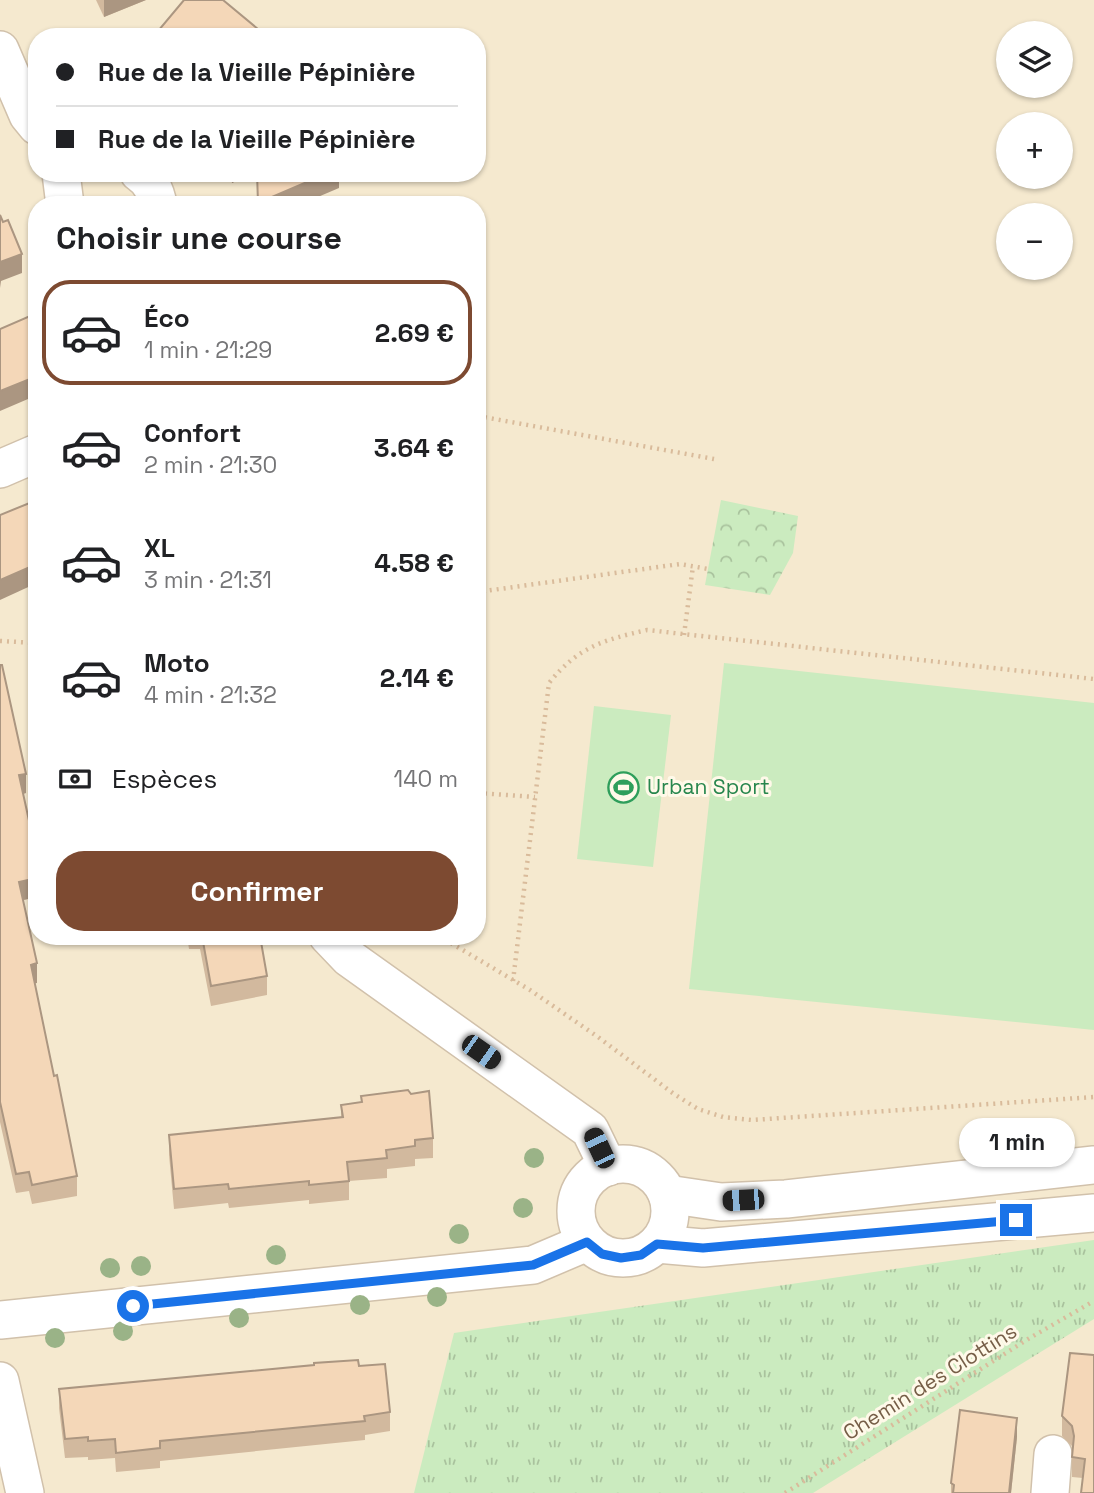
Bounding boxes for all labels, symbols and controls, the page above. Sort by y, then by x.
map controls [996,21,1073,280]
button: layers [996,21,1073,98]
text: Rue de la Vieille Pépinière [98,55,416,89]
button: + [996,112,1073,189]
text: Rue de la Vieille Pépinière [98,122,416,156]
button: − [996,203,1073,280]
text: Choisir une course [56,218,342,258]
icon: car [60,301,123,364]
text: Éco [144,301,190,335]
text: 2.69 € [375,316,454,350]
text: 1 min · 21:29 [144,335,272,365]
icon: car [60,416,123,479]
text: Confort [144,416,241,450]
text: 3.64 € [374,431,454,465]
text: 2 min · 21:30 [144,450,277,480]
icon: car [60,531,123,594]
text: XL [144,531,175,565]
text: 4.58 € [374,546,454,580]
text: 3 min · 21:31 [144,565,272,595]
icon: car [60,646,123,709]
text: Moto [144,646,210,680]
text: 2.14 € [380,661,454,695]
text: 4 min · 21:32 [144,680,277,710]
icon: cash [56,760,94,798]
text: Espèces [112,762,217,796]
text: 140 m [394,764,458,794]
sports icon: Urban Sport [607,770,641,804]
place label: Urban Sport [647,773,770,800]
button: Confirmer [56,851,458,931]
car [458,1031,505,1073]
callout: 1 min [958,1118,1074,1168]
car [581,1125,618,1171]
text: 1 min [989,1127,1045,1157]
car [722,1188,765,1212]
route end [1000,1204,1032,1236]
route start [117,1290,149,1322]
street label: Chemin des Clottins [838,1317,1022,1446]

